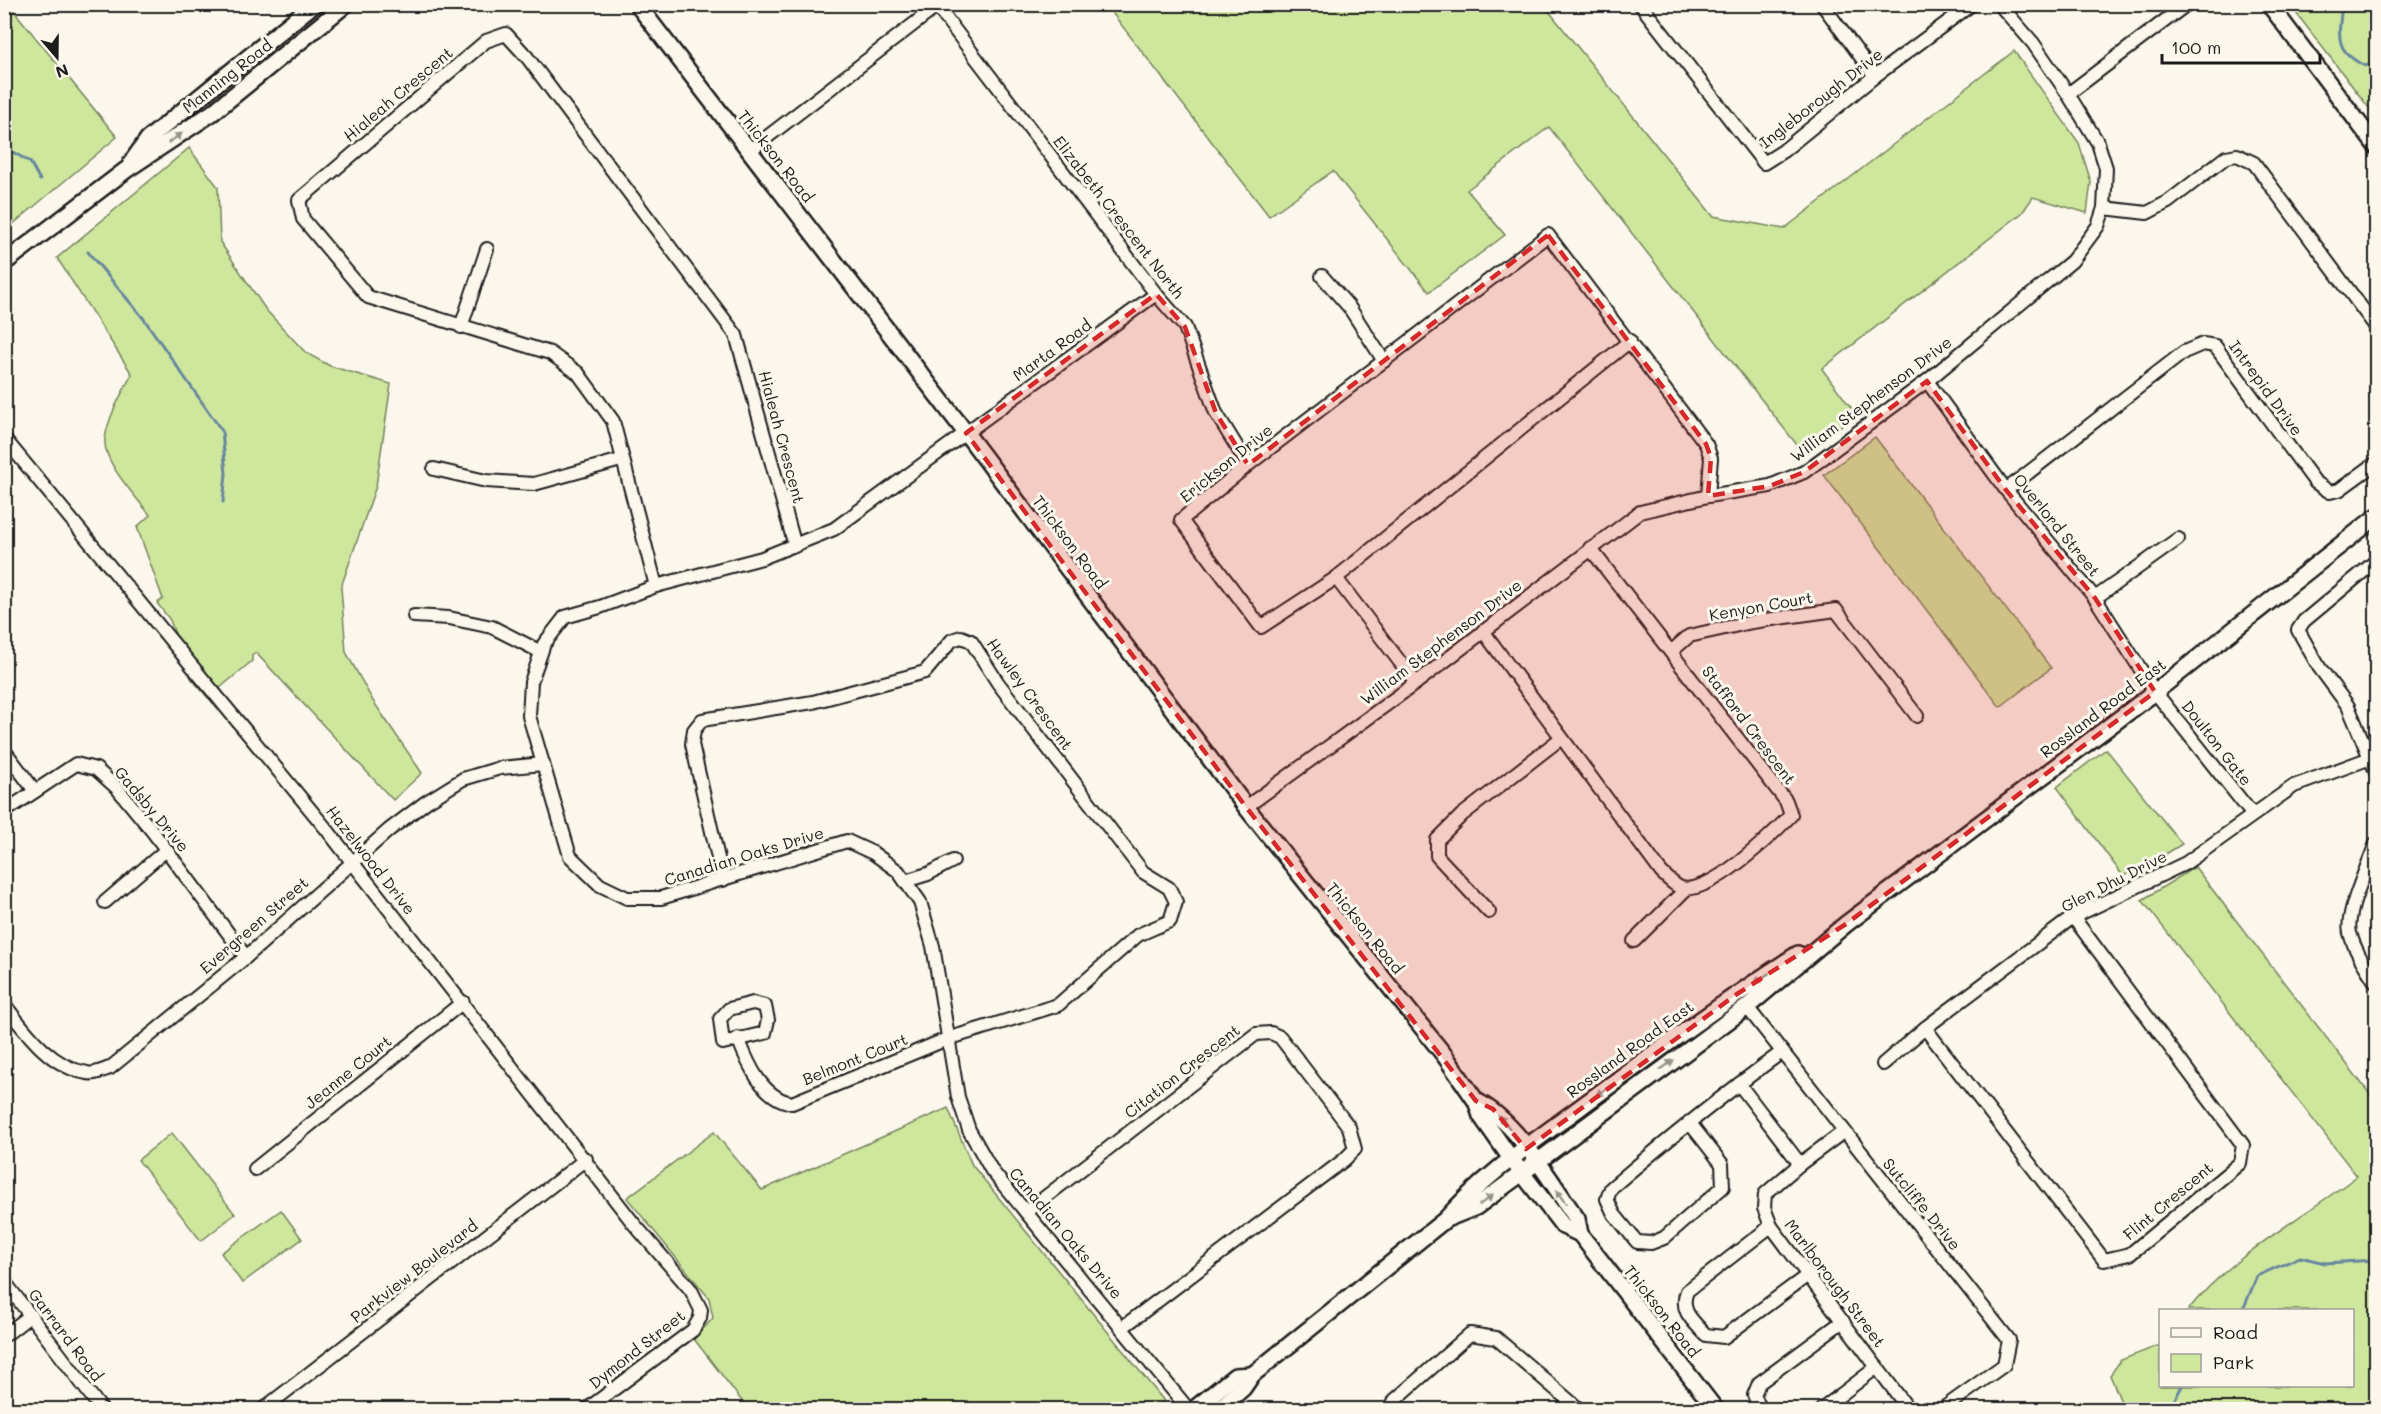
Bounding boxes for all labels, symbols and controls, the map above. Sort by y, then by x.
north arrow [27,27,87,87]
scale bar [2162,27,2320,65]
street label: Manning Road [177,34,276,117]
text: 100 m [2171,35,2221,59]
street label: Hialeah Crescent [339,42,457,146]
street label: Ingleborough Drive [1755,43,1887,152]
text: N [53,60,72,84]
street label: Thickson Road [734,105,819,206]
street label: Elizabeth Crescent North [1049,131,1190,302]
one-way arrow [167,132,183,143]
street label: Marta Road [1008,314,1095,385]
street label: William Stephenson Drive [1786,331,1956,466]
street label: Intrepid Drive [2225,336,2308,440]
street label: Hialeah Crescent [755,368,810,506]
street label: Erickson Drive [1175,419,1276,507]
street label: Overlord Street [2009,469,2105,581]
street label: Thickson Road [1028,491,1112,593]
street label: William Stephenson Drive [1356,574,1526,709]
street label: Kenyon Court [1707,586,1814,625]
street label: Hawley Crescent [983,634,1078,754]
street label: Rossland Road East [2036,653,2170,762]
street label: Stafford Crescent [1698,661,1801,788]
street label: Doulton Gate [2178,696,2257,790]
street label: Gadsby Drive [110,761,194,856]
street label: Hazelwood Drive [322,801,421,919]
street label: Canadian Oaks Drive [662,821,826,890]
street label: Glen Dhu Drive [2057,845,2170,916]
street label: Evergreen Street [195,872,312,978]
street label: Thickson Road [1322,878,1409,978]
one-way arrow [1753,972,1770,983]
street label: Rossland Road East [1562,995,1698,1102]
street label: Citation Crescent [1120,1019,1244,1122]
street label: Belmont Court [799,1028,911,1089]
street label: Jeanne Court [300,1030,396,1113]
one-way arrow [1659,1059,1675,1071]
one-way arrow [1595,1084,1610,1096]
one-way arrow [1498,1115,1511,1130]
street label: Sutcliffe Drive [1879,1153,1966,1254]
street label: Flint Crescent [2118,1157,2217,1244]
street label: Canadian Oaks Drive [1005,1163,1128,1303]
one-way arrow [1555,1189,1567,1205]
one-way arrow [1478,1194,1493,1206]
street label: Parkview Boulevard [346,1214,482,1327]
street label: Marlborough Street [1780,1214,1890,1351]
street label: Thickson Road [1620,1260,1705,1361]
street label: Garrard Road [25,1284,108,1385]
street label: Dymond Street [584,1304,689,1393]
legend [2159,1309,2354,1387]
text: Road [2213,1320,2258,1344]
text: Park [2213,1350,2254,1374]

